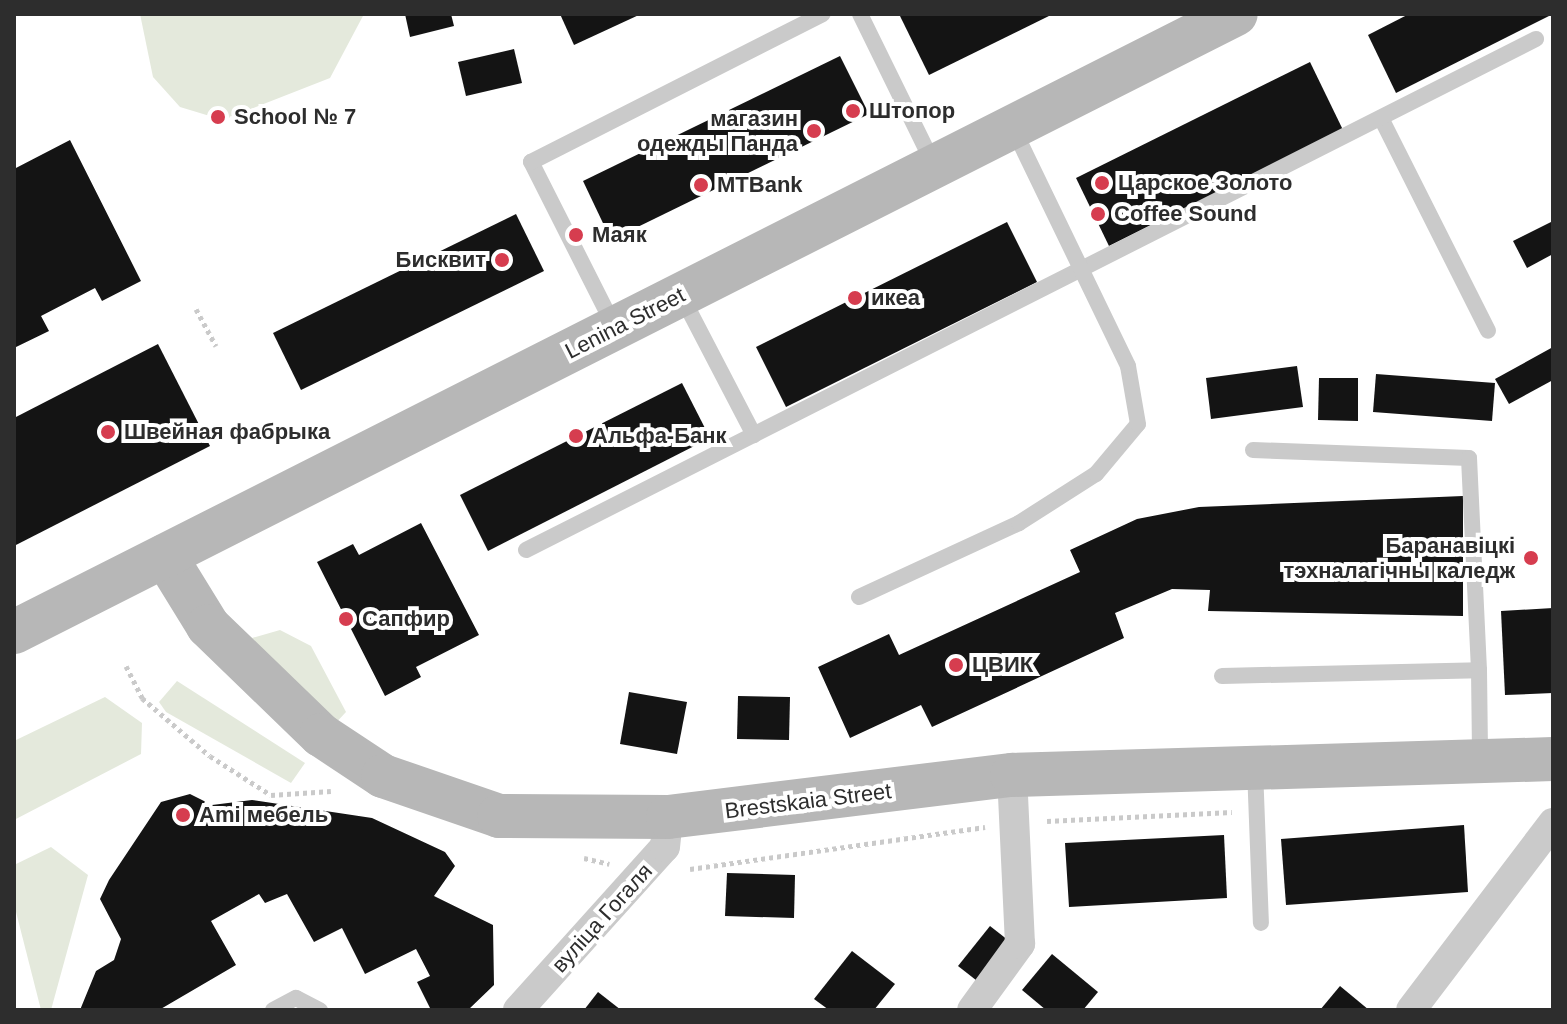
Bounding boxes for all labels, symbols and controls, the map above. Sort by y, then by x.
place label: Штопор [869,98,955,124]
marker: Штопор [844,102,862,120]
place label: School № 7 [234,104,356,130]
place label: магазин одежды Панда [637,105,798,156]
marker: School № 7 [209,108,227,126]
marker: магазин одежды Панда [805,122,823,140]
place label: Царское Золото [1118,170,1292,196]
place label: MTBank [717,172,803,198]
marker: Царское Золото [1093,174,1111,192]
marker: MTBank [692,176,710,194]
place label: Coffee Sound [1114,201,1257,227]
marker: Coffee Sound [1089,205,1107,223]
place label: Маяк [592,222,647,248]
marker: Маяк [567,226,585,244]
place label: Бисквит [396,247,486,273]
marker: Бисквит [493,251,511,269]
street label: Lenina Street [561,282,689,364]
place label: икеа [871,285,920,311]
marker: икеа [846,289,864,307]
place label: Швейная фабрыка [124,419,330,445]
marker: Швейная фабрыка [99,423,117,441]
place label: Альфа-Банк [592,423,727,449]
marker: Альфа-Банк [567,427,585,445]
place label: Баранавіцкі тэхналагічны каледж [1283,532,1515,584]
marker: Баранавіцкі тэхналагічны каледж [1522,549,1540,567]
place label: Сапфир [362,606,450,632]
marker: Сапфир [337,610,355,628]
place label: ЦВИК [972,652,1033,678]
marker: ЦВИК [947,656,965,674]
street label: Brestskaia Street [723,778,893,824]
place label: Аmi мебель [199,802,328,828]
marker: Аmi мебель [174,806,192,824]
street label: вуліца Гогаля [546,858,658,978]

